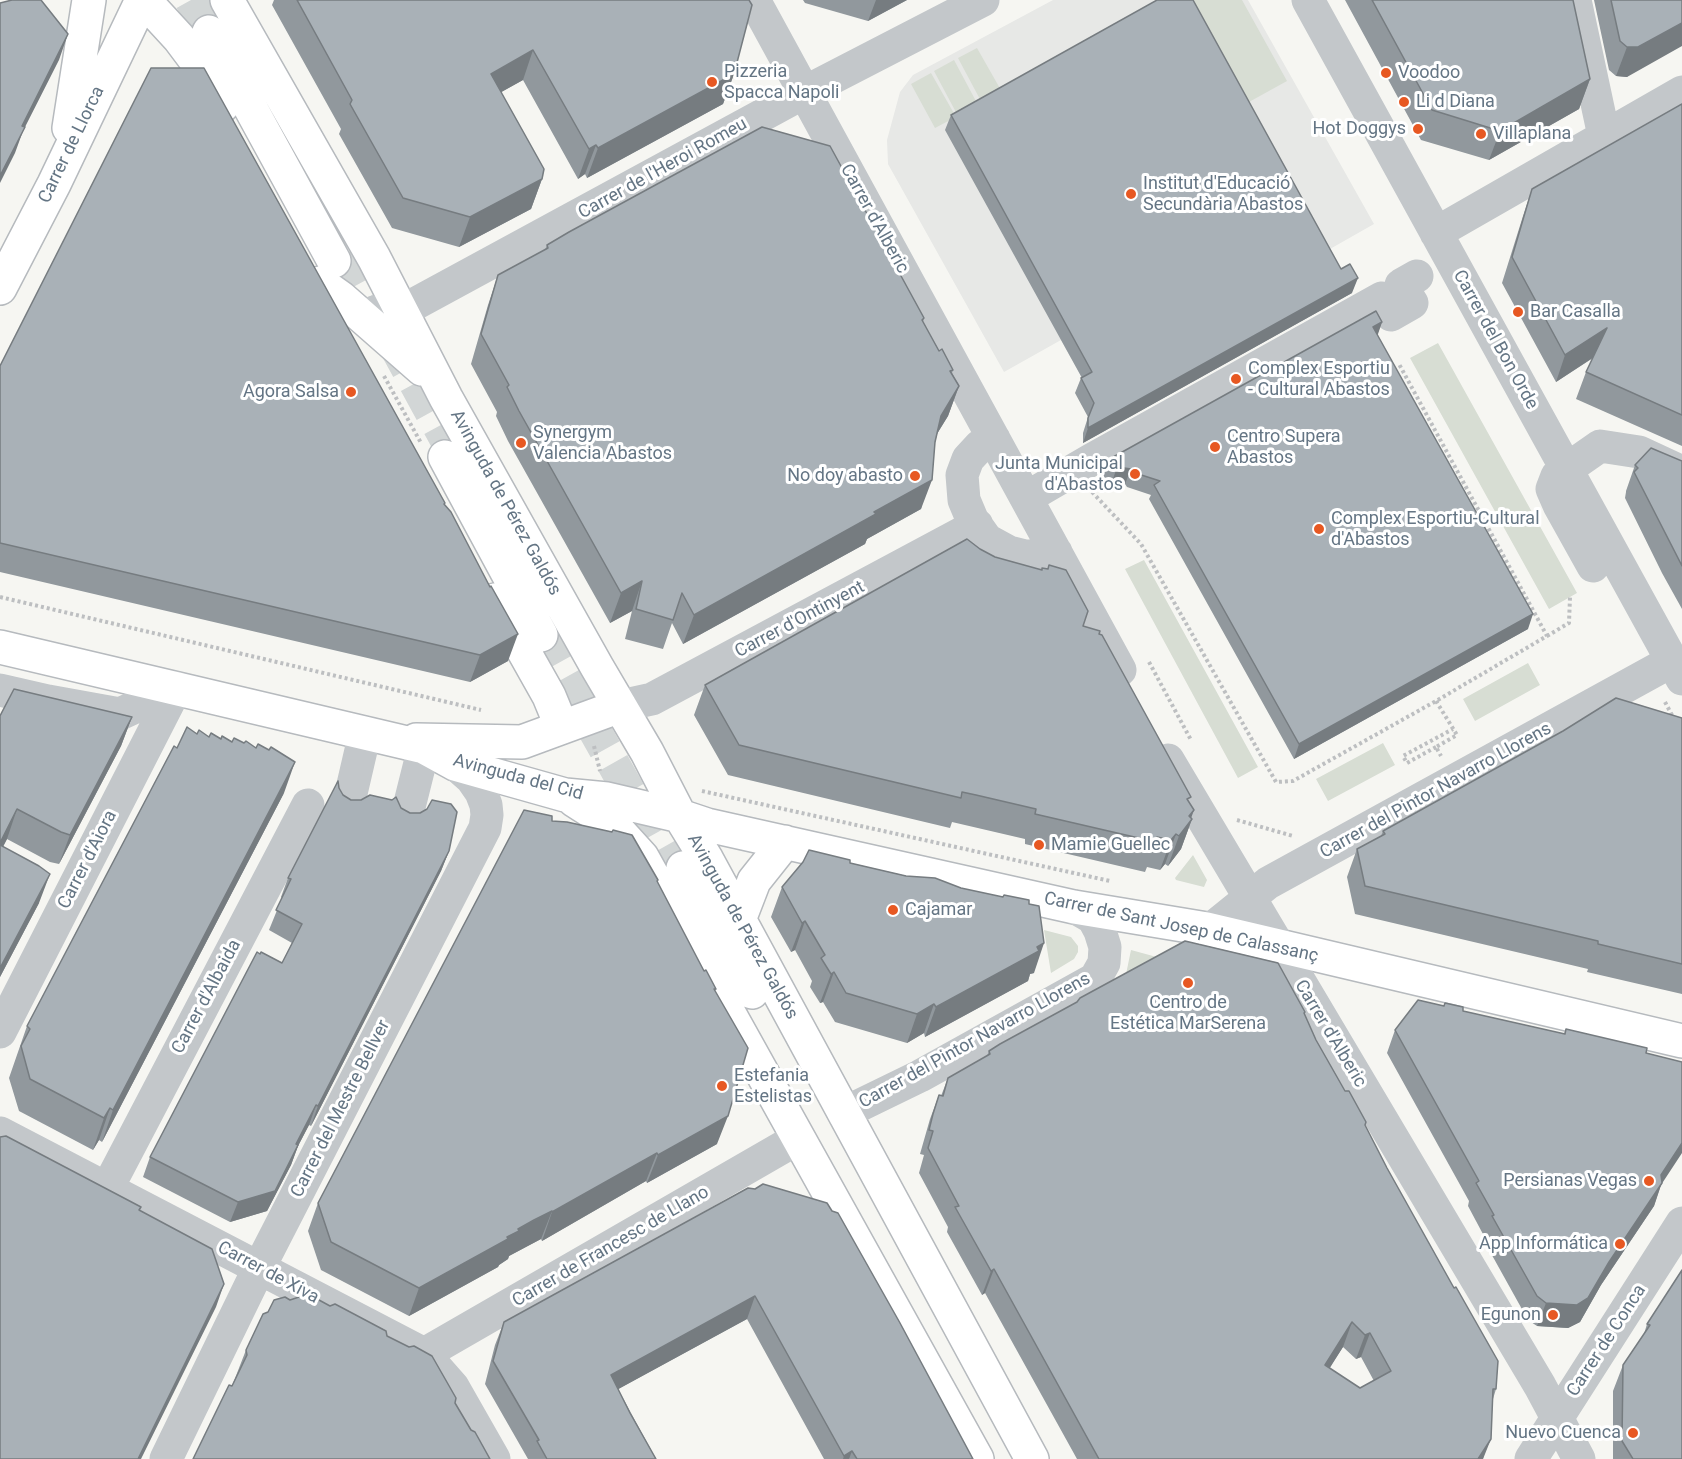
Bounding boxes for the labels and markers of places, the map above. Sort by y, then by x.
place label: Pizzeria Spacca Napoli [724,61,839,104]
place label: Voodoo [1398,62,1460,84]
marker: Voodoo [1379,66,1393,80]
marker: Pizzeria Spacca Napoli [705,75,719,89]
place label: Li d Diana [1416,91,1495,113]
marker: Li d Diana [1397,95,1411,109]
place label: Hot Doggys [1312,118,1406,140]
marker: Hot Doggys [1411,122,1425,136]
place label: Villaplana [1493,123,1571,145]
marker: Villaplana [1474,127,1488,141]
place label: Institut d'Educació Secundària Abastos [1143,173,1303,216]
marker: Institut d'Educació Secundària Abastos [1124,187,1138,201]
place label: Bar Casalla [1530,301,1621,323]
marker: Bar Casalla [1511,305,1525,319]
place label: Complex Esportiu - Cultural Abastos [1248,358,1390,400]
marker: Complex Esportiu - Cultural Abastos [1229,372,1243,386]
place label: Agora Salsa [243,381,339,403]
marker: Agora Salsa [344,385,358,399]
place label: Synergym Valencia Abastos [533,422,672,464]
place label: Centro Supera Abastos [1227,426,1341,468]
marker: Synergym Valencia Abastos [514,436,528,450]
marker: Centro Supera Abastos [1208,440,1222,454]
place label: Junta Municipal d'Abastos [995,453,1123,496]
place label: No doy abasto [787,465,903,487]
marker: Junta Municipal d'Abastos [1128,467,1142,481]
marker: No doy abasto [908,469,922,483]
place label: Complex Esportiu-Cultural d'Abastos [1331,508,1540,550]
marker: Complex Esportiu-Cultural d'Abastos [1312,522,1326,536]
place label: Mamie Guellec [1051,834,1170,856]
marker: Mamie Guellec [1032,838,1046,852]
place label: Cajamar [905,899,972,921]
marker: Cajamar [886,903,900,917]
marker: Centro de Estética MarSerena [1181,976,1195,990]
place label: Centro de Estética MarSerena [1110,992,1266,1034]
place label: Estefania Estelistas [734,1065,812,1108]
marker: Estefania Estelistas [715,1079,729,1093]
place label: Persianas Vegas [1503,1170,1637,1192]
marker: Persianas Vegas [1642,1174,1656,1188]
place label: App Informática [1479,1233,1608,1255]
marker: App Informática [1613,1237,1627,1251]
place label: Egunon [1481,1304,1541,1326]
marker: Egunon [1546,1308,1560,1322]
place label: Nuevo Cuenca [1505,1422,1621,1444]
marker: Nuevo Cuenca [1626,1426,1640,1440]

